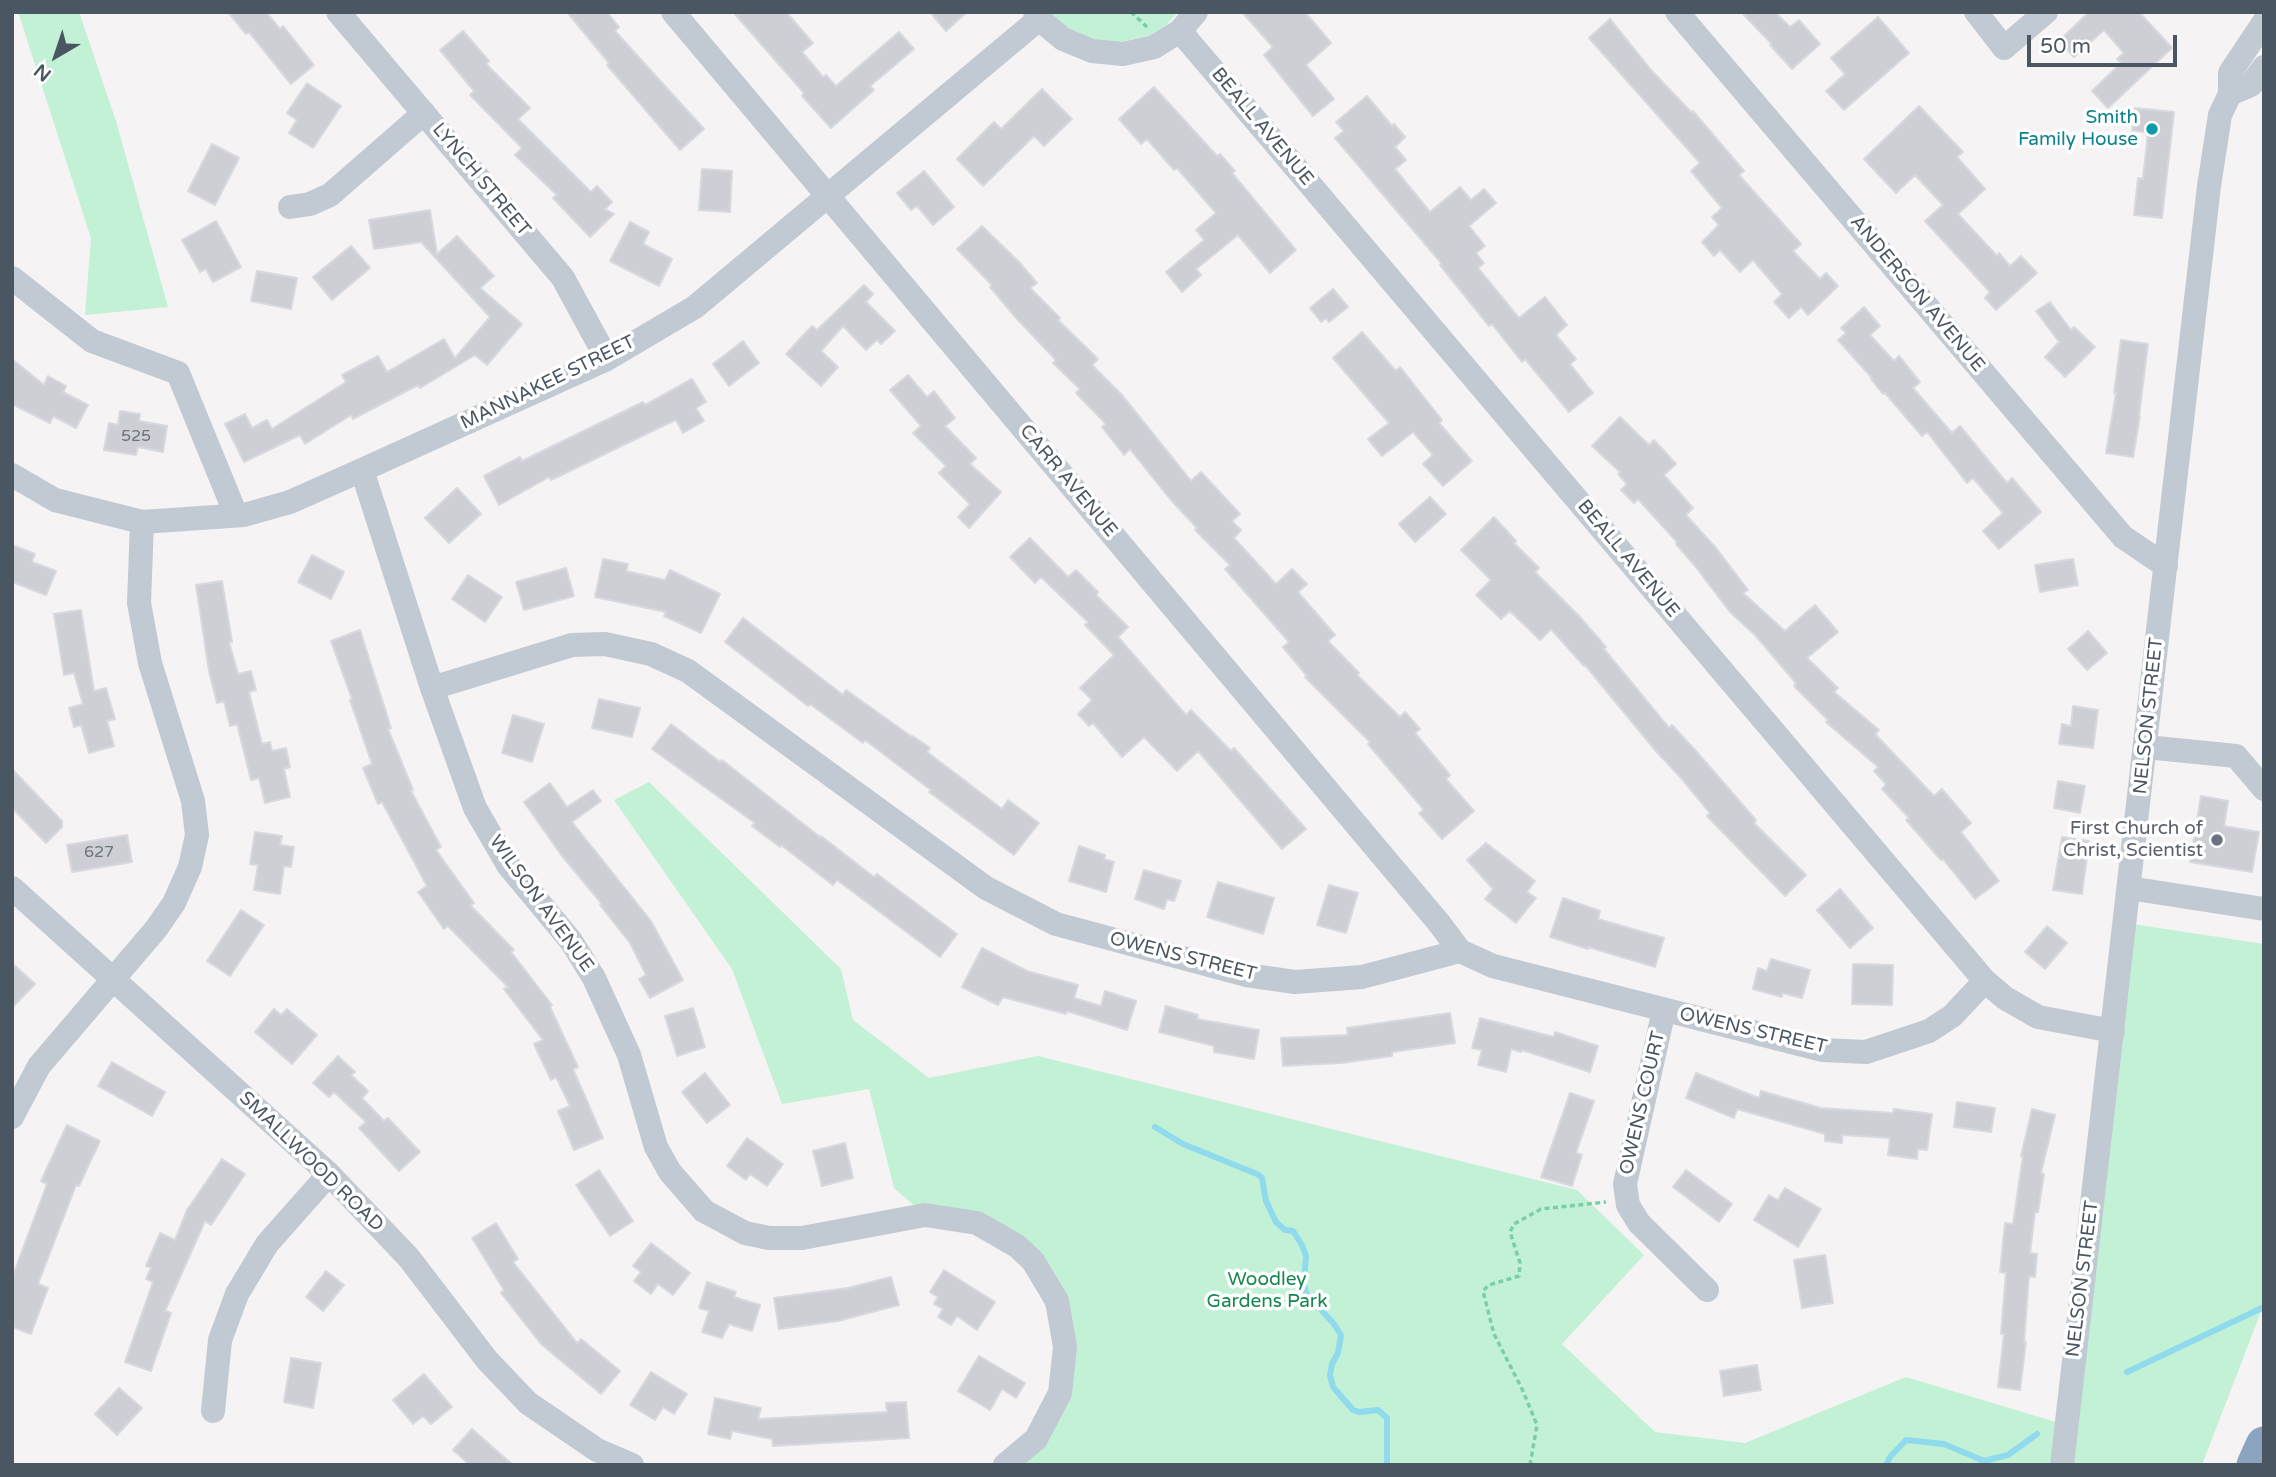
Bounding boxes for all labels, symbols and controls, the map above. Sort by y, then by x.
north arrow [21,21,91,91]
scale bar [2031,21,2182,65]
text: 50 m [2040,34,2091,59]
text: N [30,59,56,86]
street label: BEALL AVENUE [1206,63,1318,191]
place label: Smith Family House [2018,107,2138,151]
street label: LYNCH STREET [427,119,535,241]
marker: Smith Family House [2144,121,2160,137]
street label: ANDERSON AVENUE [1845,211,1989,377]
street label: MANNAKEE STREET [457,331,639,435]
street label: CARR AVENUE [1014,420,1122,542]
house number: 525 [121,427,151,447]
street label: BEALL AVENUE [1572,495,1684,623]
street label: NELSON STREET [2129,636,2169,796]
place label: First Church of Christ, Scientist [2063,818,2203,862]
street label: WILSON AVENUE [484,831,598,977]
marker: First Church of Christ, Scientist [2209,832,2225,848]
house number: 627 [84,843,114,863]
street label: OWENS STREET [1107,928,1259,986]
street label: OWENS STREET [1677,1003,1829,1059]
street label: OWENS COURT [1615,1029,1671,1177]
street label: SMALLWOOD ROAD [234,1087,388,1237]
street label: NELSON STREET [2062,1199,2104,1359]
park label: Woodley Gardens Park [1206,1269,1328,1313]

